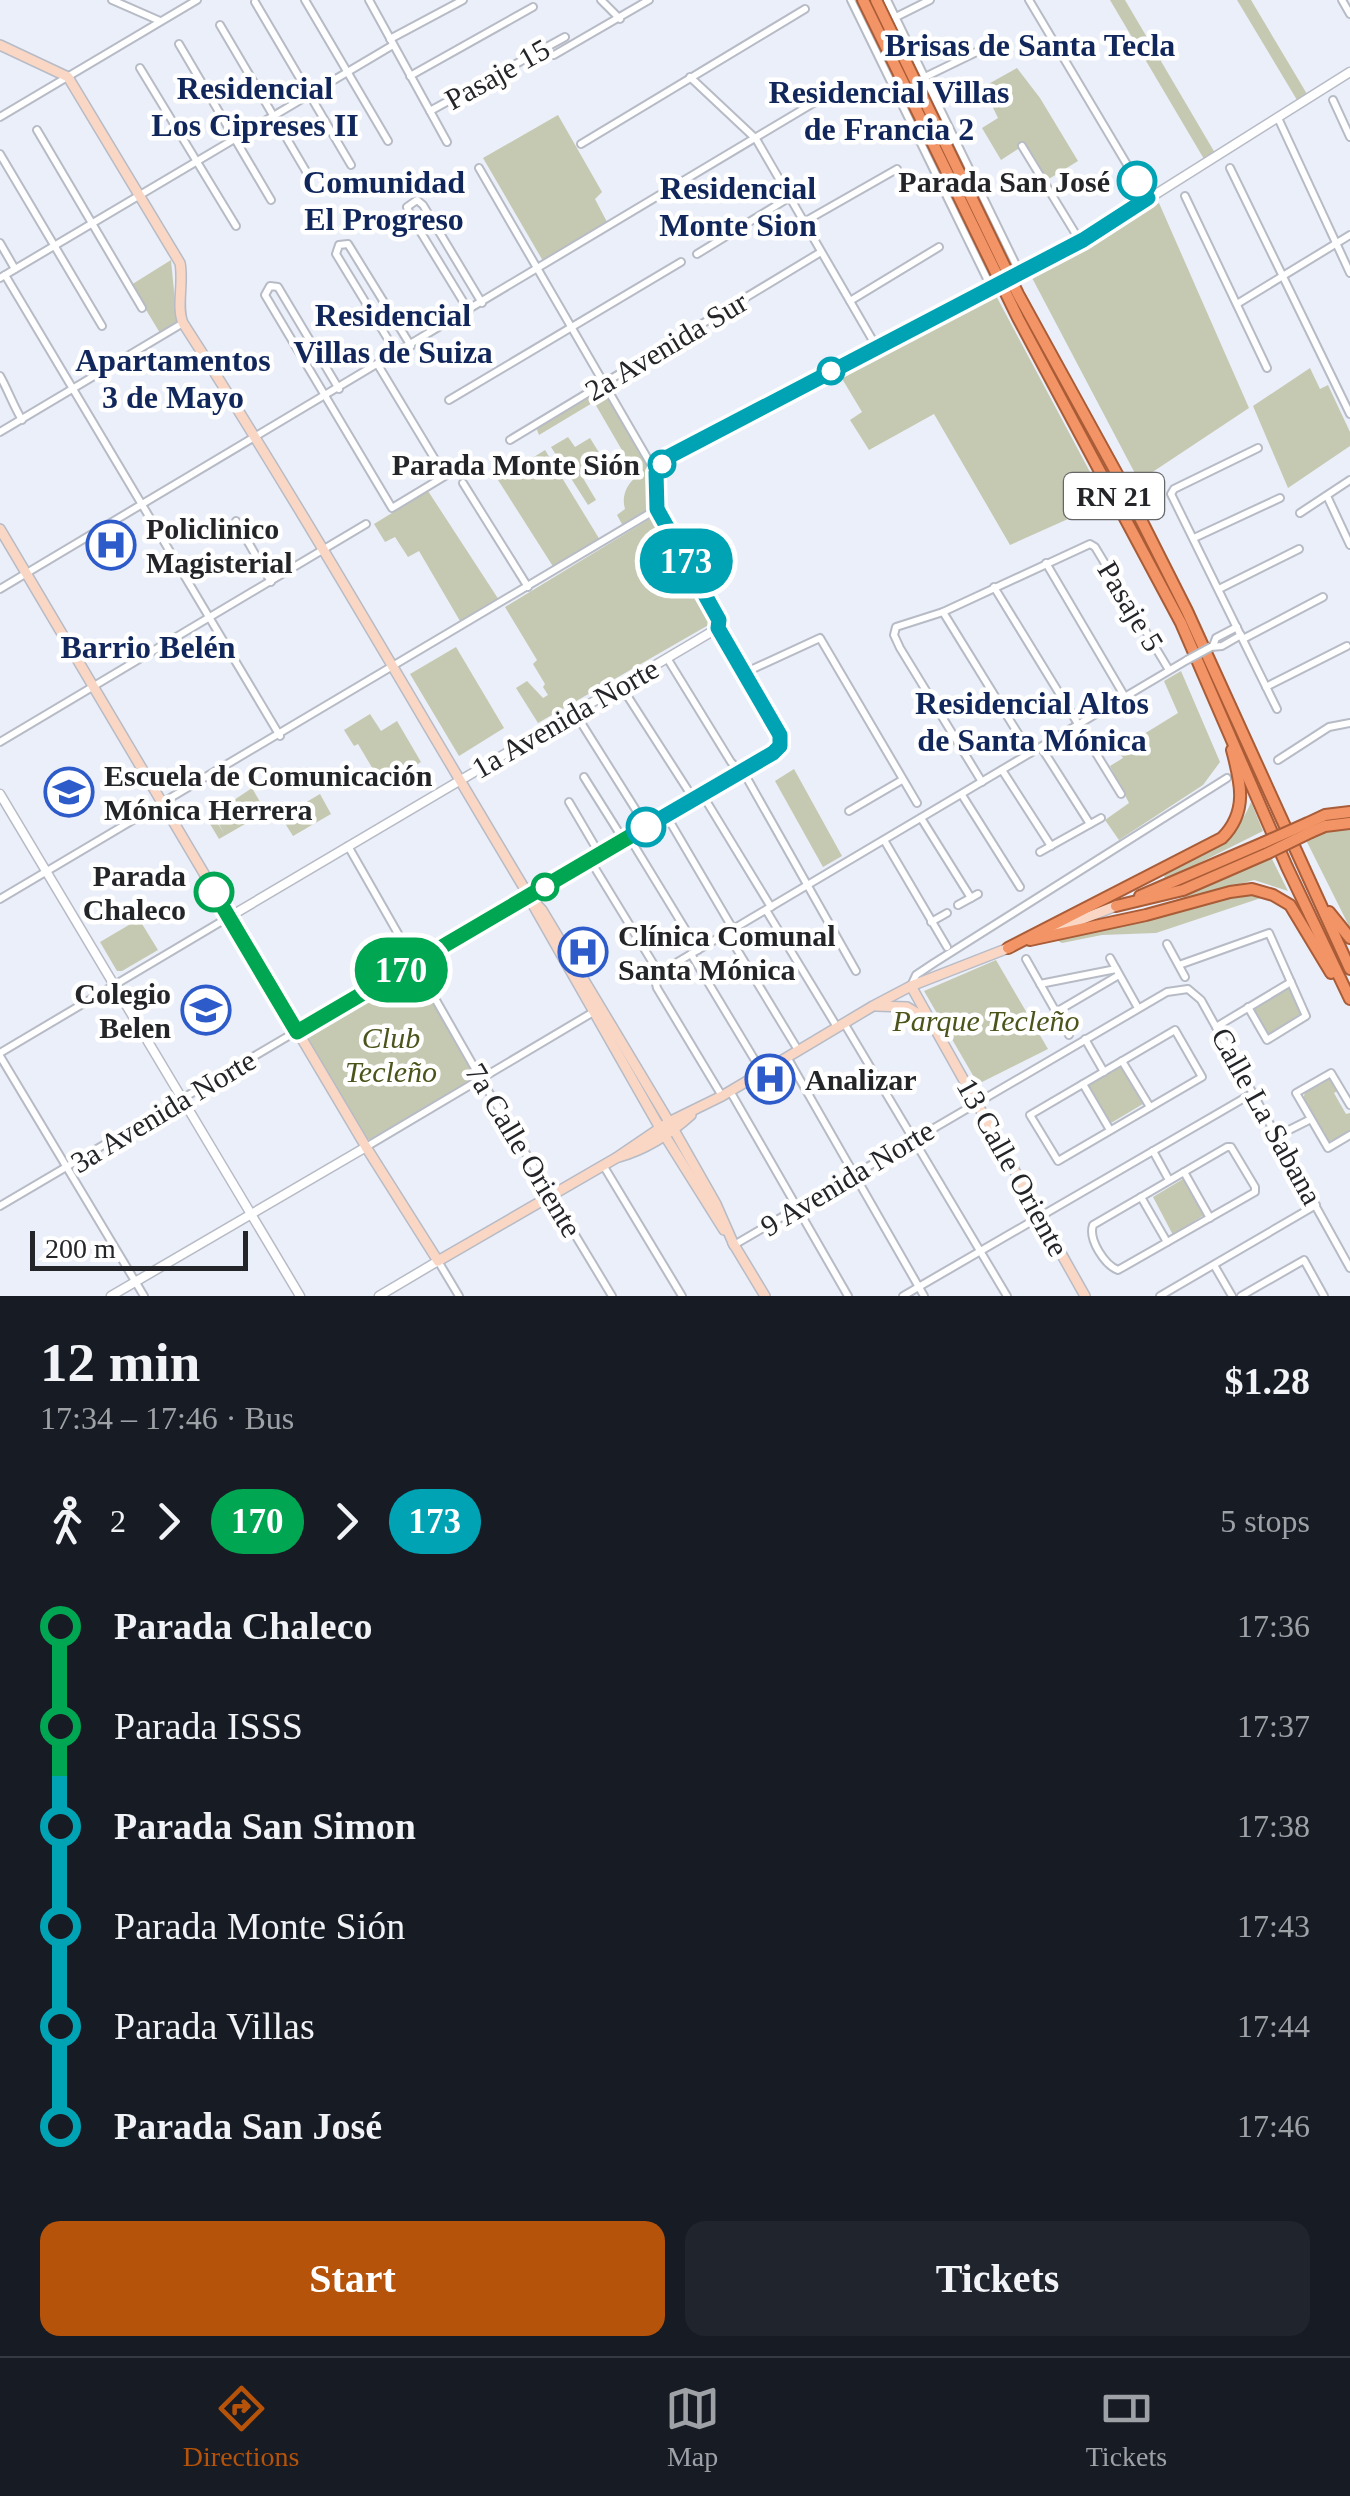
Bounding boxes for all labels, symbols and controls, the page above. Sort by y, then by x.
district label: Brisas de Santa Tecla [885,27,1175,63]
street label: Pasaje 15 [439,32,555,116]
district label: Residencial Los Cipreses II [151,70,359,143]
district label: Residencial Villas de Francia 2 [769,74,1009,147]
marker: Parada San José [1118,162,1156,200]
district label: Comunidad El Progreso [303,164,465,237]
place label: Parada San José [898,165,1110,198]
district label: Residencial Monte Sion [659,170,817,243]
street label: 2a Avenida Sur [579,285,753,407]
district label: Residencial Villas de Suiza [293,297,493,370]
district label: Apartamentos 3 de Mayo [75,342,271,415]
unlabelled marker [818,358,844,384]
place label: Parada Monte Sión [392,448,640,481]
marker: Parada Monte Sión [649,451,675,477]
road number: RN 21 [1064,473,1164,519]
place label: Policlinico Magisterial [146,512,293,579]
hospital icon: Policlinico Magisterial [85,519,137,571]
line badge: 173 [628,528,744,594]
text: 173 [660,542,712,581]
street label: Pasaje 5 [1091,555,1171,657]
district label: Barrio Belén [60,629,236,665]
street label: 1a Avenida Norte [466,651,664,785]
district label: Residencial Altos de Santa Mónica [915,685,1149,758]
place label: Escuela de Comunicación Mónica Herrera [104,759,433,826]
school or university icon: Escuela de Comunicación Mónica Herrera [43,766,95,818]
unlabelled marker [627,808,665,846]
place label: Parada Chaleco [83,859,186,926]
marker: Parada Chaleco [195,873,233,911]
unlabelled marker [532,874,558,900]
place label: Clínica Comunal Santa Mónica [618,919,836,986]
hospital icon: Clínica Comunal Santa Mónica [557,926,609,978]
line badge: 170 [344,938,458,1002]
text: 170 [375,951,427,990]
place label: Colegio Belen [74,977,171,1044]
school or university icon: Colegio Belen [180,984,232,1036]
park label: Parque Tecleño [892,1004,1079,1037]
park label: Club Tecleño [345,1021,437,1088]
street label: Calle La Sabana [1205,1022,1329,1210]
street label: 3a Avenida Norte [65,1043,261,1179]
hospital icon: Analizar [744,1053,796,1105]
street label: 7a Calle Oriente [459,1057,589,1243]
place label: Analizar [805,1063,917,1096]
street label: 13 Calle Oriente [951,1072,1075,1262]
street label: 9 Avenida Norte [754,1113,940,1243]
scale bar [30,1226,248,1270]
text: 200 m [45,1233,116,1264]
text: 12 min [40,1332,200,1393]
text: $1.28 [1225,1360,1310,1402]
text: 17:34 – 17:46 · Bus [40,1400,294,1436]
icon: walk [40,1494,95,1549]
icon: forward [141,1494,196,1549]
icon: forward [319,1494,374,1549]
text: 170 [231,1502,284,1541]
text: 173 [409,1502,461,1541]
text: 2 [110,1503,126,1539]
text: 5 stops [1220,1503,1310,1539]
text: Parada Chaleco [114,1605,373,1647]
text: 17:36 [1237,1608,1310,1644]
text: Parada ISSS [114,1705,303,1747]
text: 17:37 [1237,1708,1310,1744]
text: Parada San Simon [114,1805,416,1847]
text: 17:38 [1237,1808,1310,1844]
text: Parada Monte Sión [114,1905,405,1947]
text: 17:43 [1237,1908,1310,1944]
text: Parada Villas [114,2005,315,2047]
text: 17:44 [1237,2008,1310,2044]
text: Parada San José [114,2105,382,2147]
text: 17:46 [1237,2108,1310,2144]
button: Start [40,2221,665,2336]
button: Tickets [685,2221,1310,2336]
tab: Directions [183,2381,299,2473]
tab: Map [665,2381,720,2473]
tab: Tickets [1086,2381,1167,2473]

